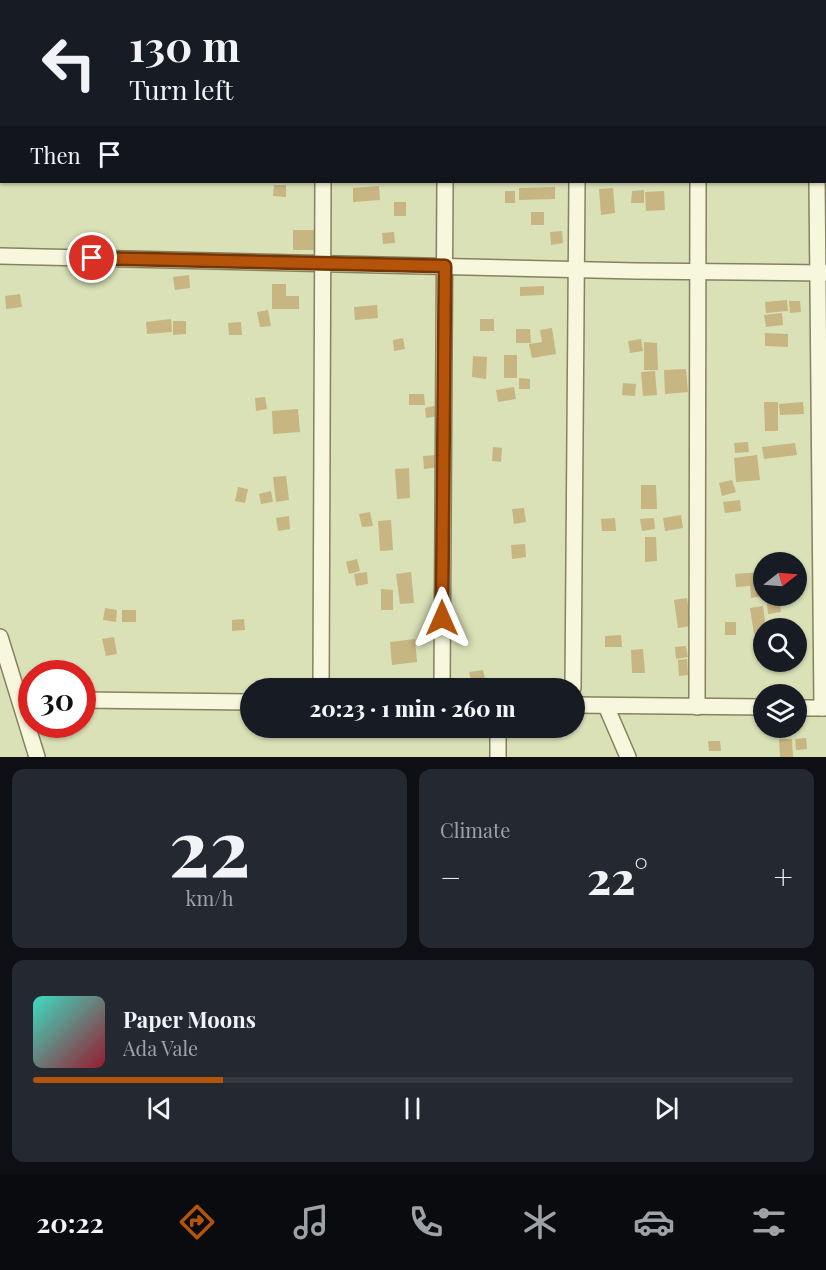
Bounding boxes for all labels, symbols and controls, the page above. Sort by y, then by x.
text: 130 m [129,17,240,73]
icon: left [30,24,108,102]
text: Turn left [129,71,233,107]
icon: arrive [93,138,126,171]
text: Then [30,140,81,170]
pin [66,232,117,283]
icon: arrive [75,241,108,274]
north arrow [753,552,807,606]
map controls [753,552,807,738]
position arrow [410,586,474,650]
button: search [753,618,807,672]
speed limit sign: 30 [18,660,96,738]
button: layers [753,684,807,738]
text: 20:23 · 1 min · 260 m [309,693,516,723]
text: 22 [169,793,250,897]
text: Climate [440,816,510,843]
text: 22° [587,846,648,906]
text: − [440,854,461,898]
text: + [774,854,793,898]
text: km/h [186,884,233,911]
text: Paper Moons [123,1004,256,1034]
text: Ada Vale [123,1034,198,1061]
icon: previous [143,1092,176,1125]
icon: pause [396,1092,429,1125]
icon: next [650,1092,683,1125]
icon: directions [176,1201,218,1243]
icon: music [290,1201,332,1243]
icon: phone [405,1201,447,1243]
icon: climate [519,1201,561,1243]
icon: car [633,1201,675,1243]
icon: filters [748,1201,790,1243]
text: 20:22 [36,1204,104,1240]

